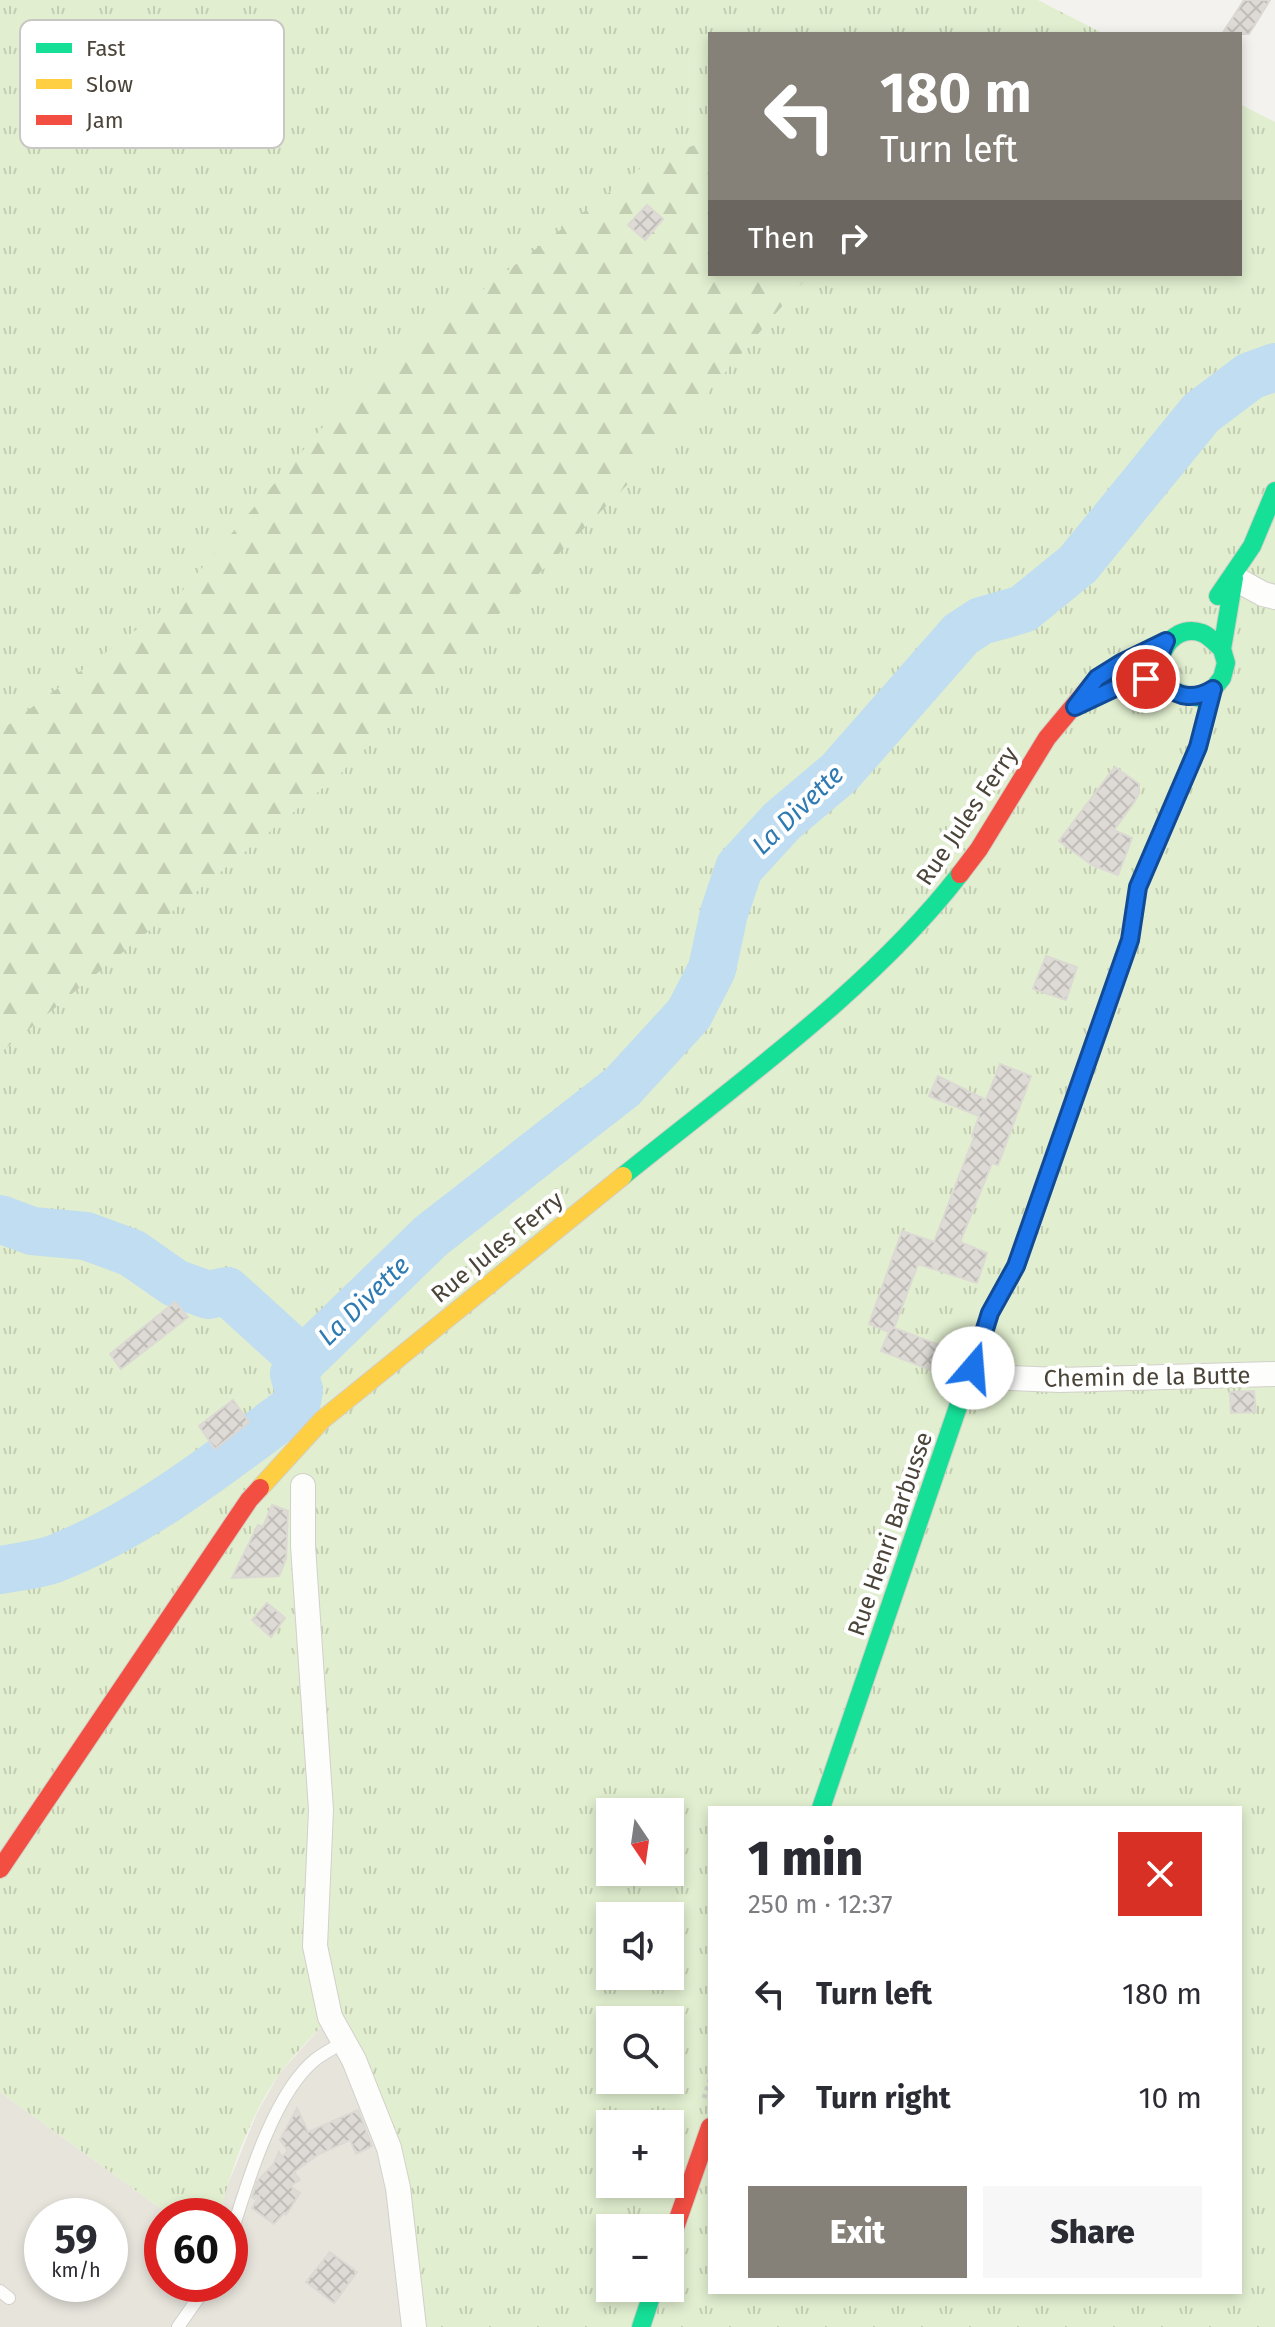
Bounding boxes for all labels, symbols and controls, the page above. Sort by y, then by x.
legend [20,20,284,148]
text: Fast [86,35,126,62]
text: 180 m [880,60,1032,127]
icon: left [748,64,852,168]
text: Slow [86,71,133,98]
text: Jam [86,107,124,134]
text: Turn left [880,128,1018,172]
icon: right [831,216,875,260]
text: Then [748,220,815,256]
pin [1112,645,1180,713]
icon: arrive [1124,657,1168,701]
street label: Rue Jules Ferry [910,741,1024,891]
water label: La Divette [746,759,850,861]
street label: Rue Jules Ferry [426,1185,569,1309]
water label: La Divette [312,1250,416,1352]
position arrow [931,1326,1015,1410]
street label: Chemin de la Butte [1043,1361,1251,1393]
street label: Rue Henri Barbusse [842,1428,938,1640]
north arrow [596,1798,684,1886]
map controls [596,1798,684,2302]
text: 1 min [748,1830,863,1888]
button: close [1118,1832,1202,1916]
text: 250 m · 12:37 [748,1889,893,1920]
button: sound [596,1902,684,1990]
icon: left [748,1972,792,2016]
text: Turn left [816,1976,932,2012]
text: 180 m [1122,1976,1202,2012]
button: search [596,2006,684,2094]
icon: right [748,2076,792,2120]
text: Turn right [816,2080,951,2116]
text: 10 m [1139,2080,1202,2116]
button: + [596,2110,684,2198]
button: Exit [748,2186,967,2278]
button: Share [983,2186,1202,2278]
speed limit sign: 60 [144,2198,248,2302]
button: − [596,2214,684,2302]
text: 59 [54,2216,98,2264]
text: km/h [51,2258,101,2282]

